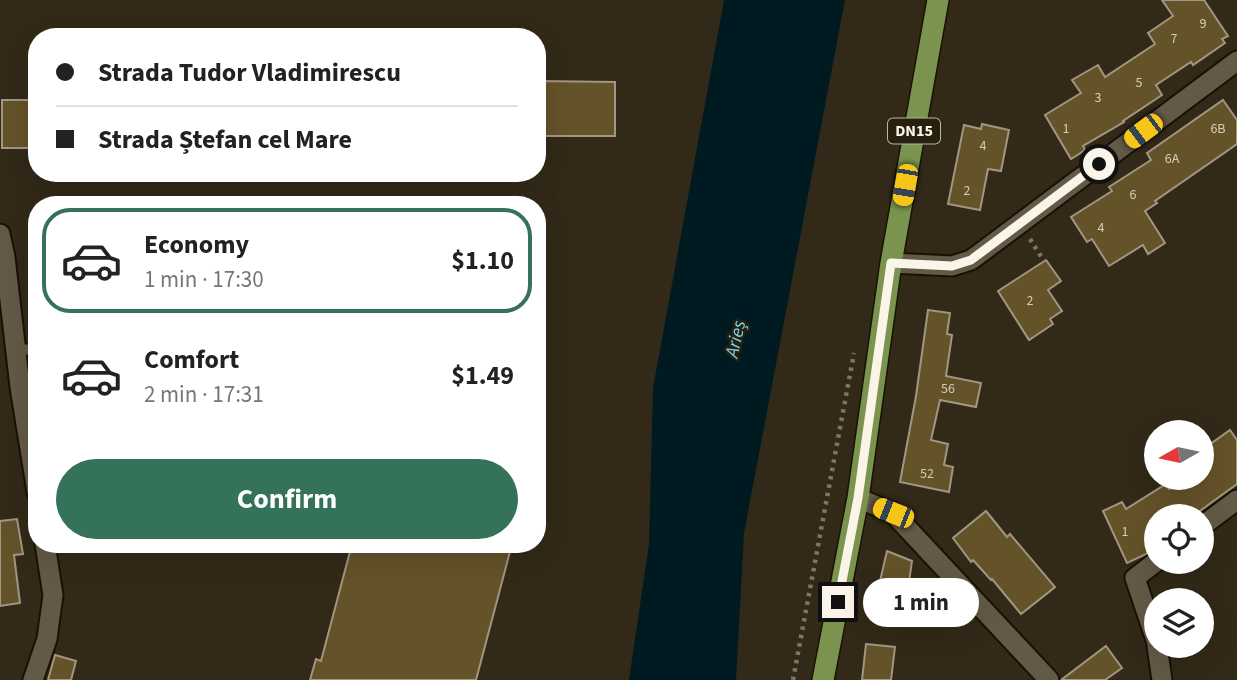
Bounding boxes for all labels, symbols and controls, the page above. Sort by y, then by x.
house number: 9 [1200,14,1207,34]
house number: 7 [1171,29,1178,49]
text: Strada Tudor Vladimirescu [98,54,401,91]
house number: 5 [1136,73,1143,93]
house number: 3 [1095,88,1102,108]
car [1120,110,1167,152]
road number: DN15 [888,119,940,144]
house number: 1 [1063,119,1070,139]
house number: 6B [1210,119,1226,139]
text: Strada Ștefan cel Mare [98,121,352,158]
house number: 4 [980,136,987,156]
route start [1083,148,1115,180]
house number: 6A [1165,149,1180,169]
car [892,162,919,208]
house number: 2 [964,181,971,201]
house number: 6 [1130,185,1137,205]
house number: 4 [1098,218,1105,238]
text: Economy [144,226,249,263]
icon: car [60,229,123,292]
text: $1.10 [451,242,514,279]
text: 1 min · 17:30 [144,263,264,296]
house number: 2 [1027,291,1034,311]
water label: Arieș [718,317,753,361]
text: Comfort [144,341,239,378]
icon: car [60,344,123,407]
text: $1.49 [451,357,514,394]
text: 2 min · 17:31 [144,378,264,411]
house number: 56 [941,379,955,399]
north arrow [1144,420,1214,490]
map controls [1144,420,1214,658]
button: Confirm [56,459,518,539]
house number: 52 [920,464,934,484]
car [870,495,917,531]
button: locate [1144,504,1214,574]
house number: 1 [1122,522,1129,542]
callout: 1 min [862,578,978,626]
route end [822,586,854,618]
text: 1 min [893,586,949,619]
button: layers [1144,588,1214,658]

